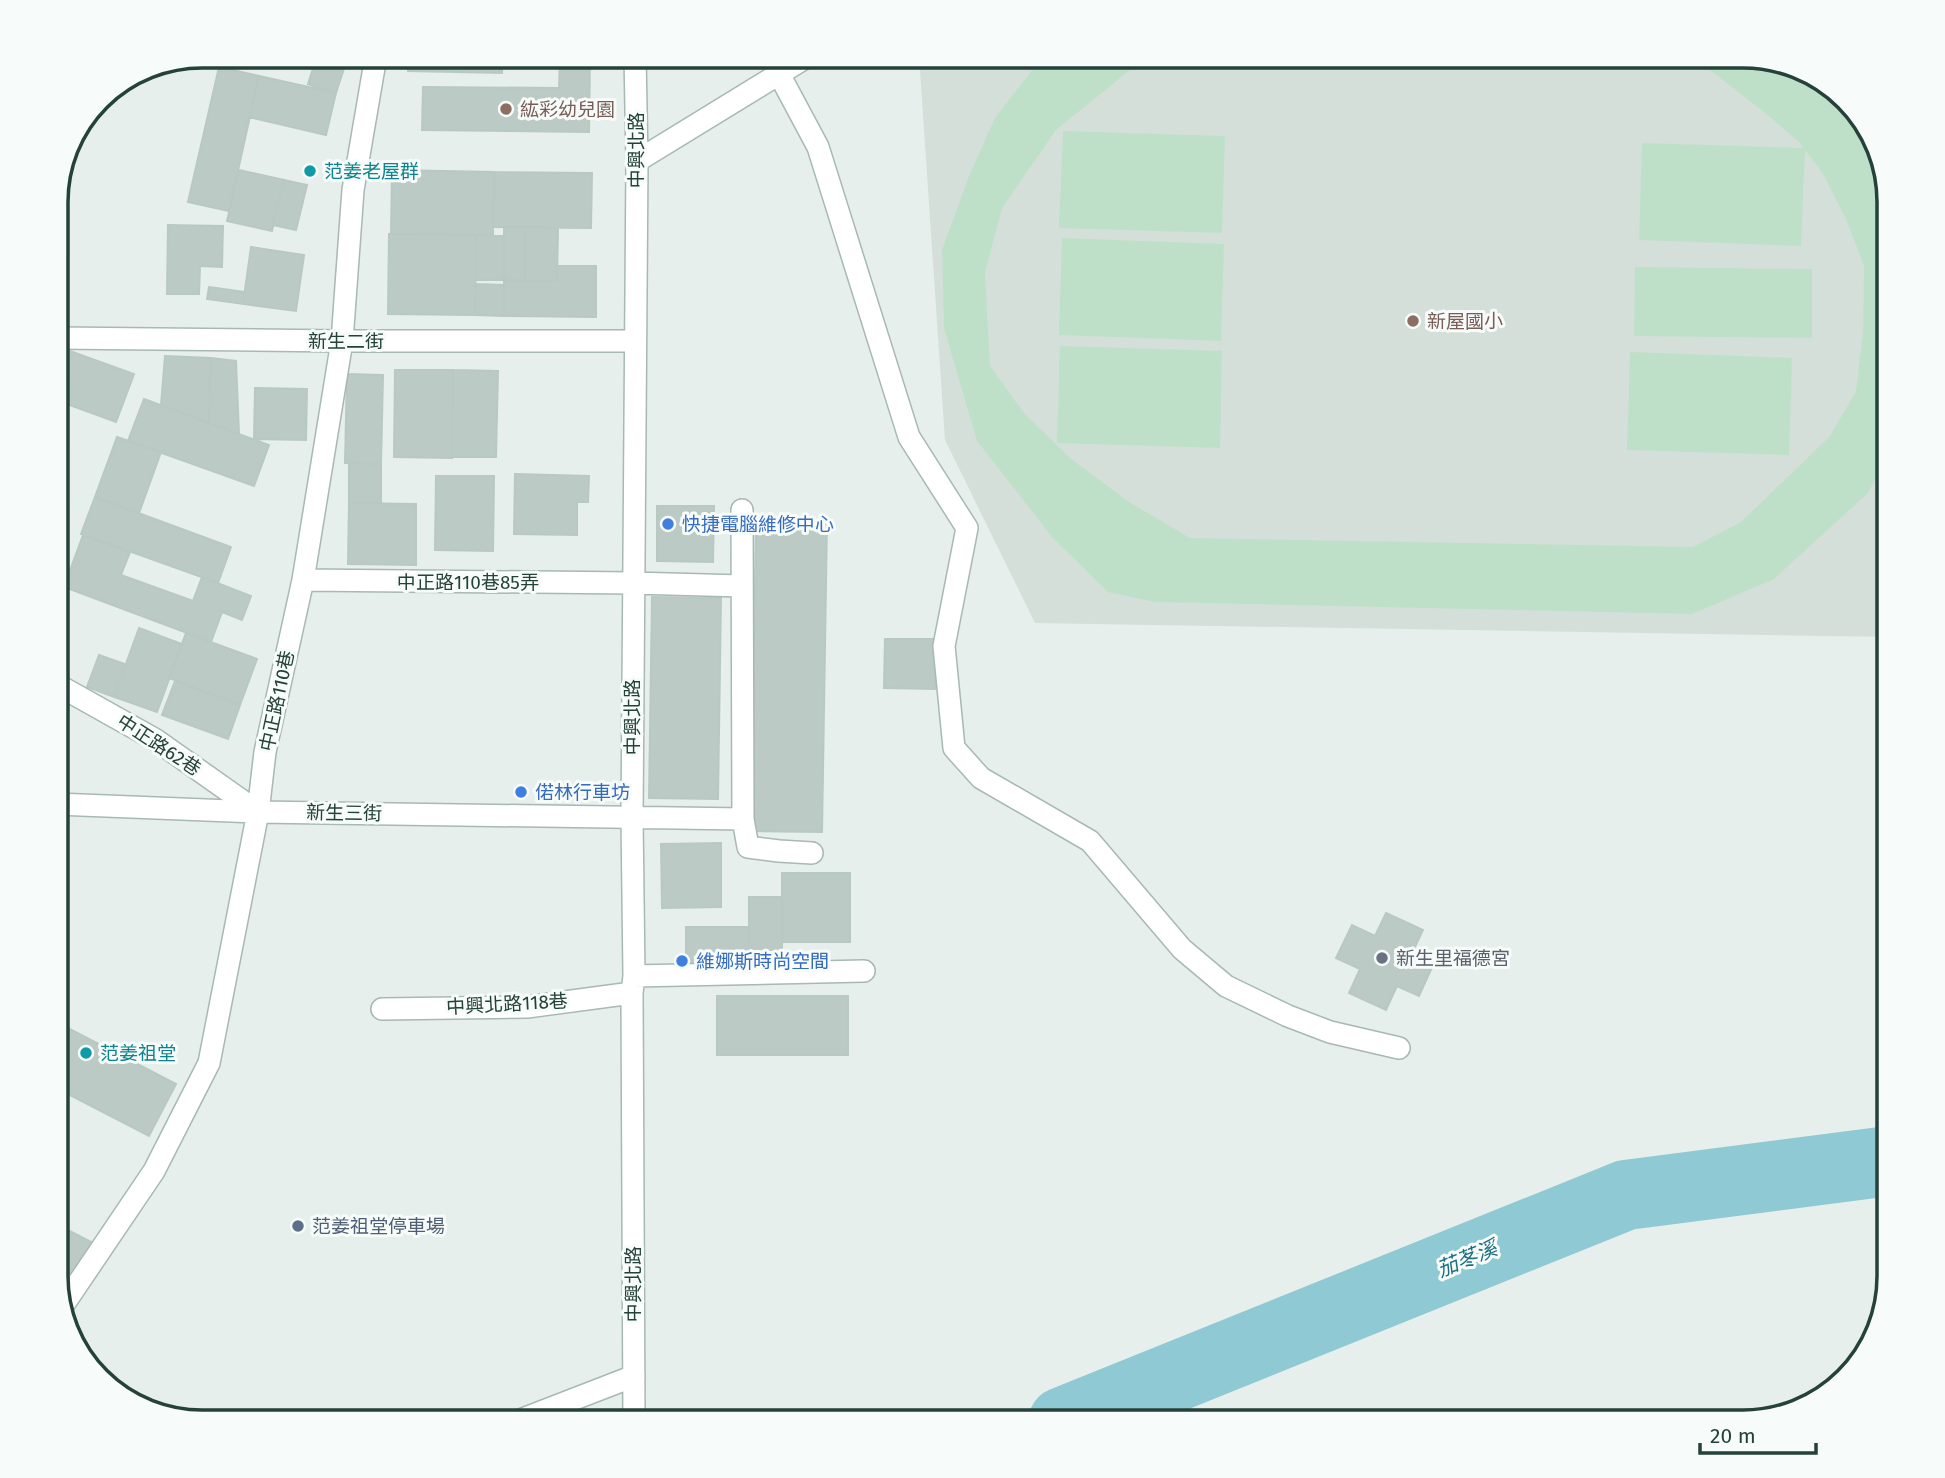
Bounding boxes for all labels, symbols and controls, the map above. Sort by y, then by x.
place label: 紘彩幼兒園 [520,98,615,121]
marker: 紘彩幼兒園 [498,101,514,117]
street label: 中興北路 [625,112,648,188]
place label: 范姜老屋群 [324,160,419,183]
marker: 范姜老屋群 [302,163,318,179]
place label: 新屋國小 [1427,310,1503,333]
marker: 新屋國小 [1405,313,1421,329]
street label: 新生二街 [308,330,384,353]
place label: 快捷電腦維修中心 [682,513,834,536]
marker: 快捷電腦維修中心 [660,516,676,532]
street label: 中正路110巷85弄 [397,571,539,594]
street label: 中正路110巷 [255,648,299,754]
street label: 中興北路 [621,679,644,755]
street label: 中正路62巷 [113,709,205,781]
place label: 偌林行車坊 [535,781,630,804]
marker: 偌林行車坊 [513,784,529,800]
street label: 新生三街 [306,801,382,825]
place label: 新生里福德宮 [1396,947,1510,970]
place label: 維娜斯時尚空間 [696,950,829,973]
marker: 新生里福德宮 [1374,950,1390,966]
marker: 維娜斯時尚空間 [674,953,690,969]
street label: 中興北路118巷 [446,989,568,1019]
place label: 范姜祖堂 [100,1042,176,1065]
marker: 范姜祖堂 [78,1045,94,1061]
place label: 范姜祖堂停車場 [312,1215,445,1238]
marker: 范姜祖堂停車場 [290,1218,306,1234]
water label: 茄苳溪 [1433,1234,1504,1283]
street label: 中興北路 [622,1246,645,1322]
scale bar [1700,1412,1815,1456]
text: 20 m [1710,1423,1756,1449]

